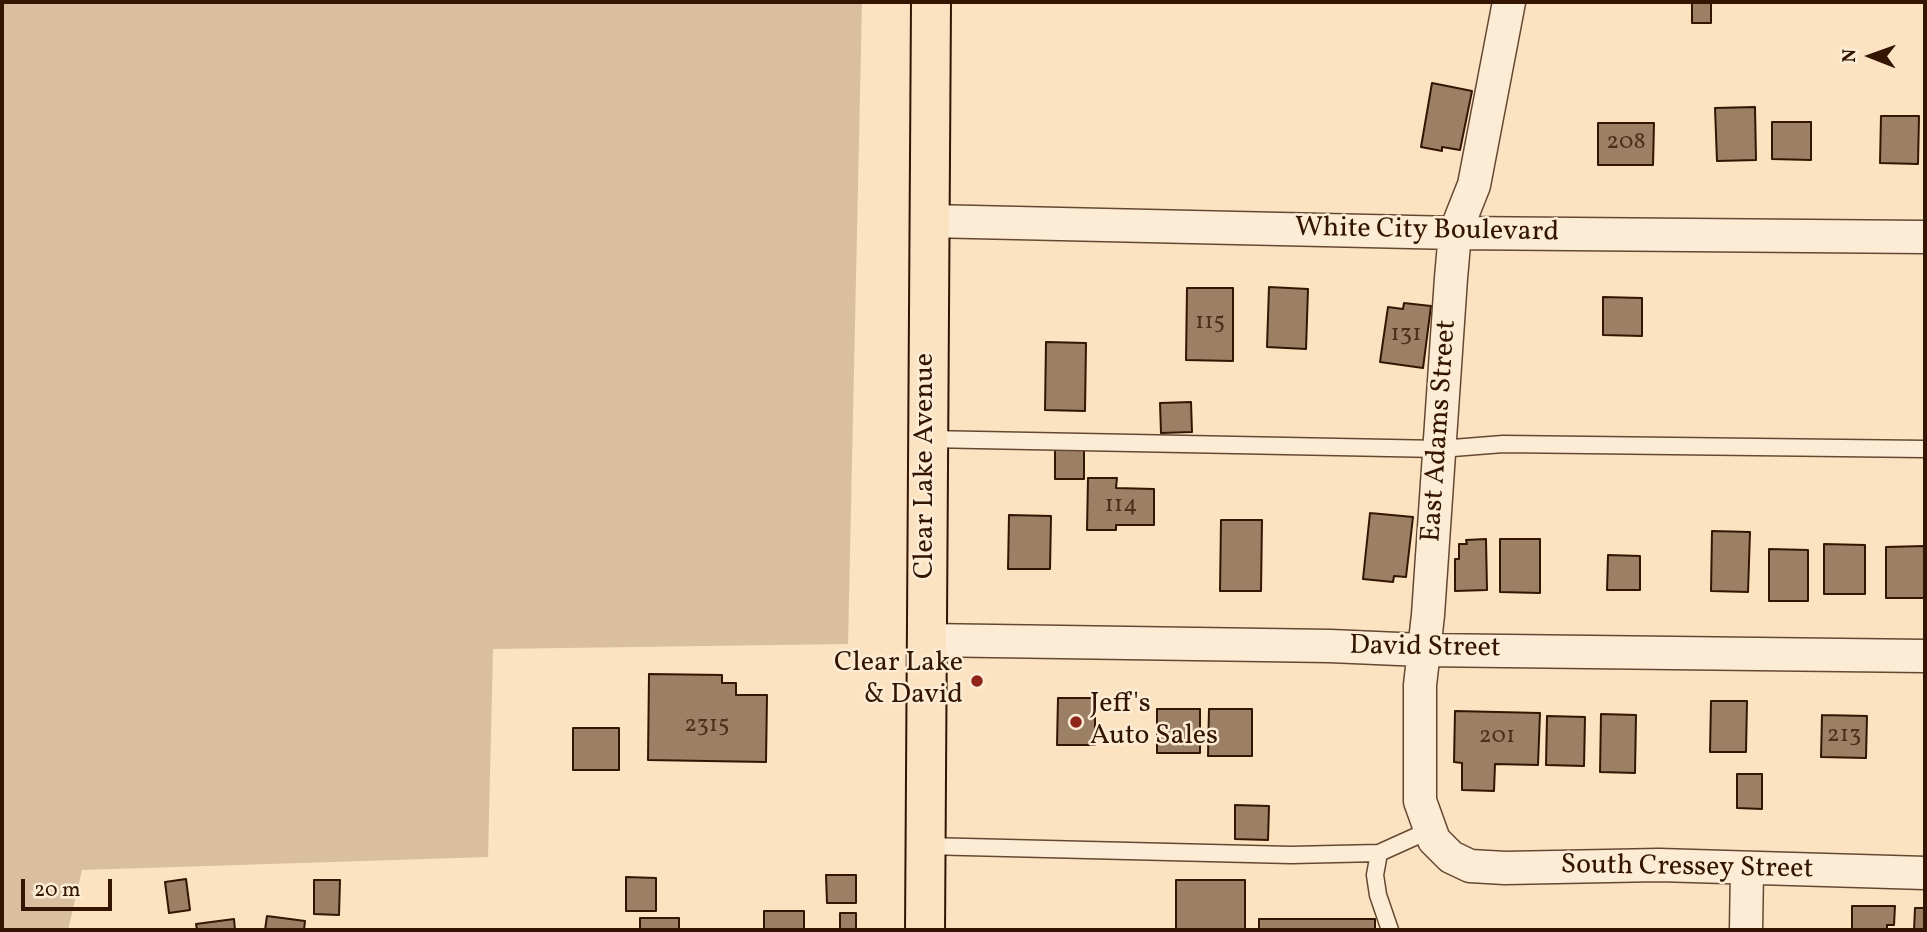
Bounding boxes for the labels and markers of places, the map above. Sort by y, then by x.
place label: Clear Lake & David [834,648,963,714]
marker: Clear Lake & David [969,673,985,689]
place label: Jeff's Auto Sales [1090,689,1218,755]
marker: Jeff's Auto Sales [1068,714,1084,730]

